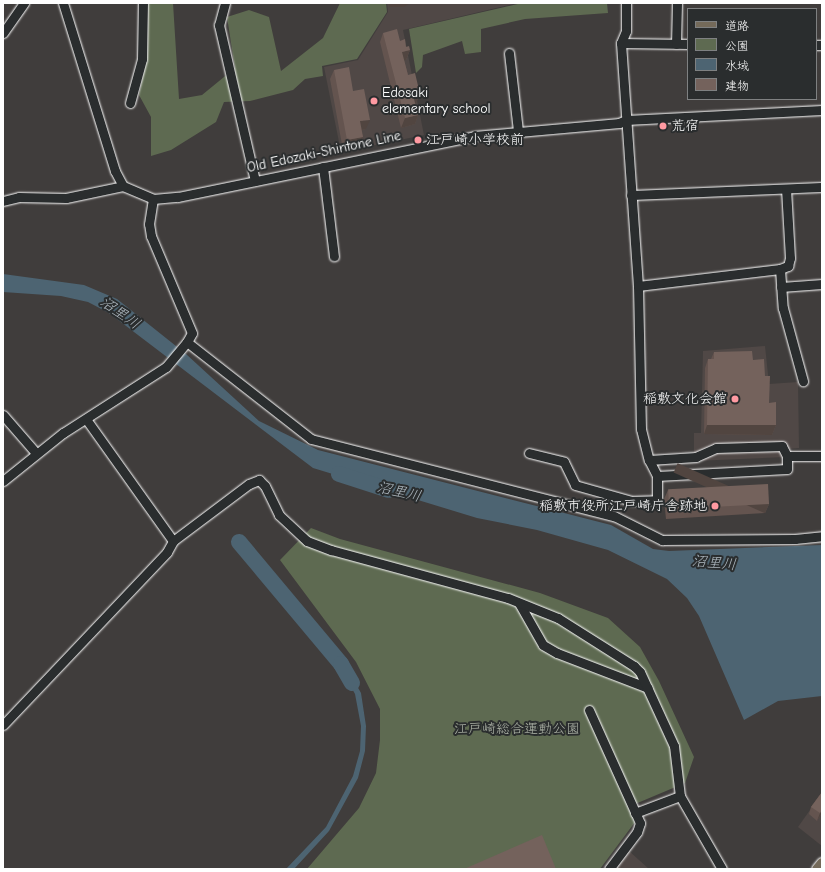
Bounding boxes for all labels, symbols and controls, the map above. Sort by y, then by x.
legend [687,8,817,100]
text: 道路 [725,19,749,33]
text: 公園 [725,39,749,53]
text: 水域 [725,59,749,73]
text: 建物 [725,79,749,93]
place label: Edosaki elementary school [382,85,491,118]
marker: Edosaki elementary school [369,96,379,106]
place label: 荒宿 [671,118,699,134]
marker: 荒宿 [658,121,668,131]
street label: Old Edozaki-Shintone Line [245,127,403,177]
place label: 江戸崎小学校前 [426,132,524,148]
marker: 江戸崎小学校前 [413,135,423,145]
water label: 沼里川 [96,293,144,333]
place label: 稲敷文化会館 [643,391,727,407]
marker: 稲敷文化会館 [730,394,740,404]
water label: 沼里川 [375,478,423,506]
place label: 稲敷市役所江戸崎庁舎跡地 [539,498,707,514]
marker: 稲敷市役所江戸崎庁舎跡地 [710,501,720,511]
water label: 沼里川 [691,552,737,574]
park label: 江戸崎総合運動公園 [454,721,580,737]

